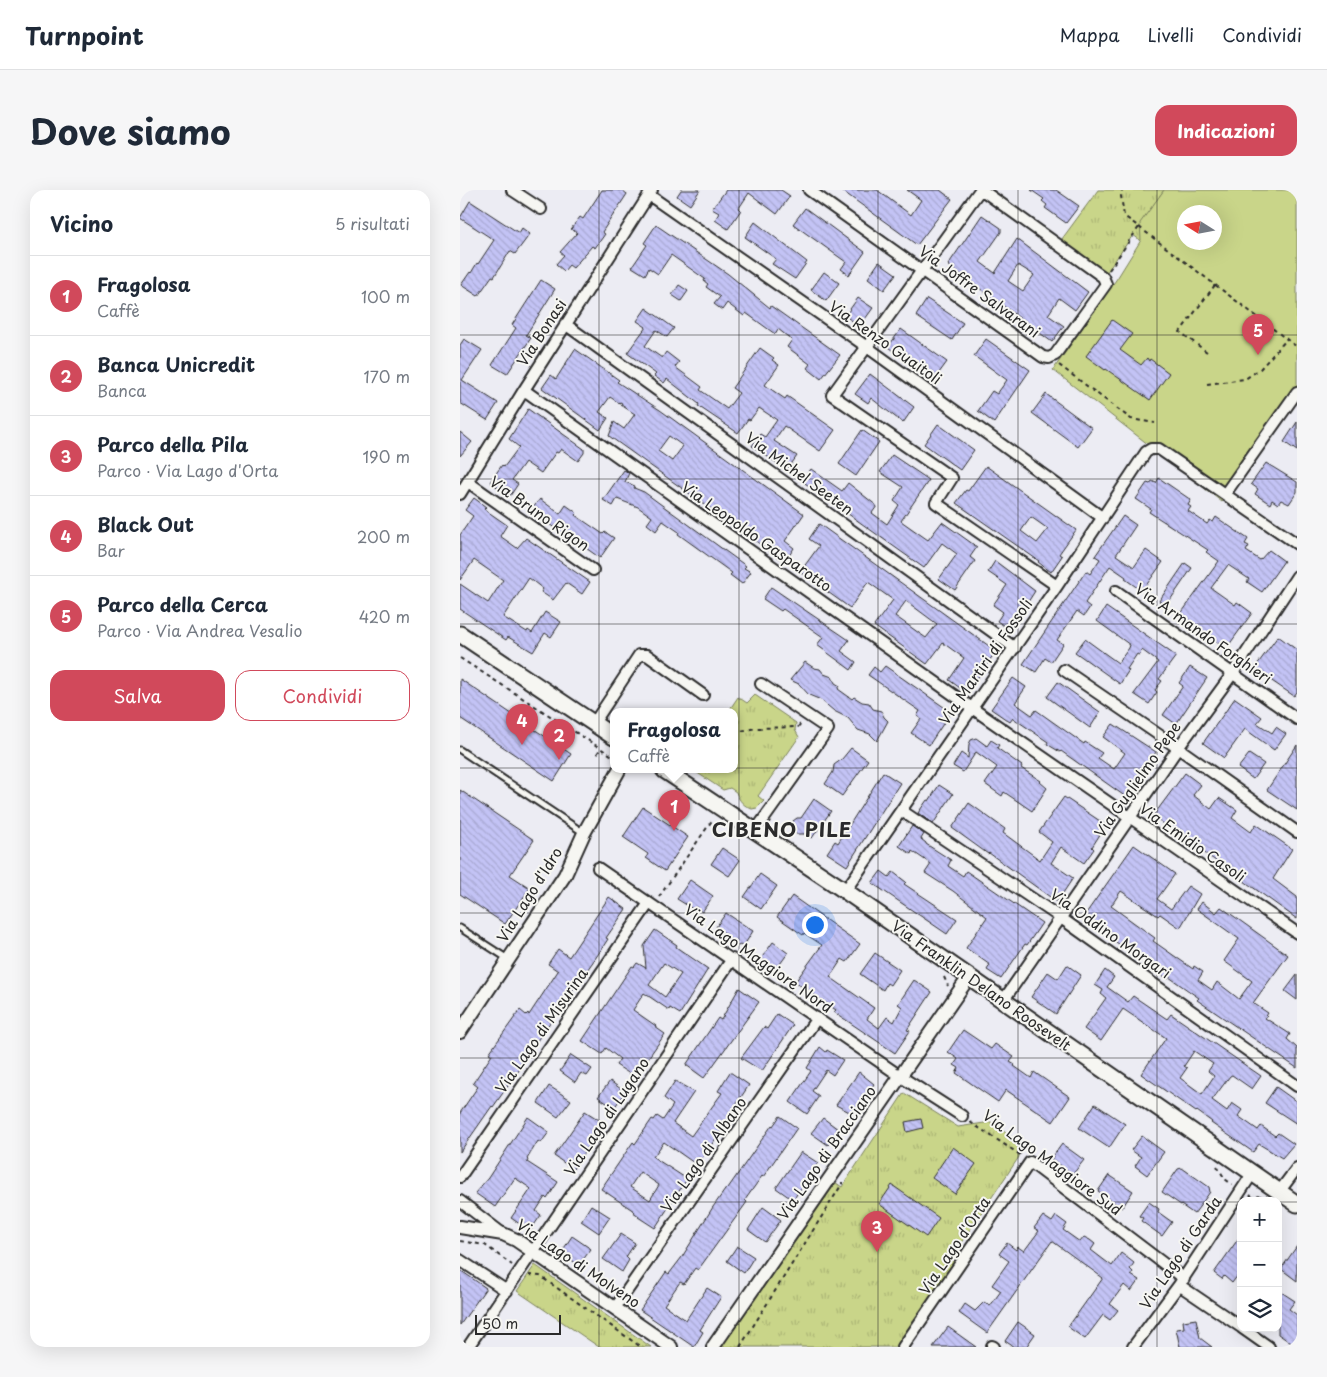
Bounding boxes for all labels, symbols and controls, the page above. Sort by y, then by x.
text: Turnpoint [25,17,144,53]
text: Mappa [1060,21,1120,48]
text: Livelli [1148,21,1194,48]
text: Condividi [1222,21,1302,48]
text: Dove siamo [30,104,231,157]
button: Indicazioni [1155,105,1297,156]
north arrow [1177,205,1222,250]
text: Vicino [50,207,113,239]
text: 5 risultati [335,211,410,235]
street label: Via Joffre Salvarani [915,239,1045,343]
text: Fragolosa [97,270,190,298]
text: 1 [62,284,70,308]
text: 100 m [361,284,410,308]
street label: Via Bonasi [510,294,571,371]
street label: Via Renzo Guaitoli [825,294,947,389]
text: Caffè [97,298,140,322]
pin: 5 [1242,314,1274,355]
text: Banca Unicredit [97,350,255,378]
text: 2 [60,364,72,388]
text: 170 m [364,364,410,388]
text: Banca [97,378,146,402]
street label: Via Michel Seeten [741,426,859,520]
text: Parco della Pila [97,430,248,458]
text: 3 [61,444,71,468]
text: 190 m [362,444,410,468]
text: Parco · Via Lago d'Orta [97,458,278,482]
street label: Via Bruno Rigon [485,470,595,556]
street label: Via Leopoldo Gasparotto [677,475,837,597]
text: Black Out [97,510,194,538]
text: 4 [61,524,71,548]
text: 200 m [357,524,410,548]
text: Bar [97,538,125,562]
street label: Via Armando Forghieri [1131,577,1277,689]
text: Parco della Cerca [97,590,268,618]
street label: Via Martiri di Fossoli [932,593,1037,729]
text: 5 [61,604,71,628]
text: 420 m [359,604,410,628]
text: Parco · Via Andrea Vesalio [97,618,302,642]
button: Salva [50,670,225,721]
button: Condividi [235,670,410,721]
pin: 4 [506,704,538,745]
popup [610,708,738,773]
text: Fragolosa [627,715,721,743]
street label: Via Guglielmo Pepe [1088,716,1186,842]
pin: 2 [543,719,575,760]
text: Caffè [627,743,670,767]
pin: 1 [658,790,690,831]
street label: Via Emidio Casoli [1135,796,1251,887]
district label: CIBENO PILE [712,814,852,844]
street label: Via Lago d'Idro [490,842,567,946]
street label: Via Oddino Morgari [1046,882,1176,983]
street label: Via Lago Maggiore Nord [680,898,838,1018]
your location [802,912,828,938]
street label: Via Franklin Delano Roosevelt [887,914,1076,1056]
street label: Via Lago di Misurina [489,962,593,1098]
street label: Via Lago di Lugano [558,1052,654,1180]
street label: Via Lago di Bracciano [771,1080,881,1224]
street label: Via Lago di Albano [654,1092,751,1217]
street label: Via Lago Maggiore Sud [978,1103,1127,1220]
street label: Via Lago di Garda [1133,1190,1227,1314]
street label: Via Lago d'Orta [912,1191,996,1299]
map controls [1237,1197,1282,1332]
button: + [1237,1197,1282,1242]
pin: 3 [861,1211,893,1252]
street label: Via Lago di Molveno [512,1213,645,1313]
button: − [1237,1242,1282,1287]
button: layers [1237,1287,1282,1332]
scale bar [475,1312,561,1335]
text: 50 m [482,1313,518,1334]

